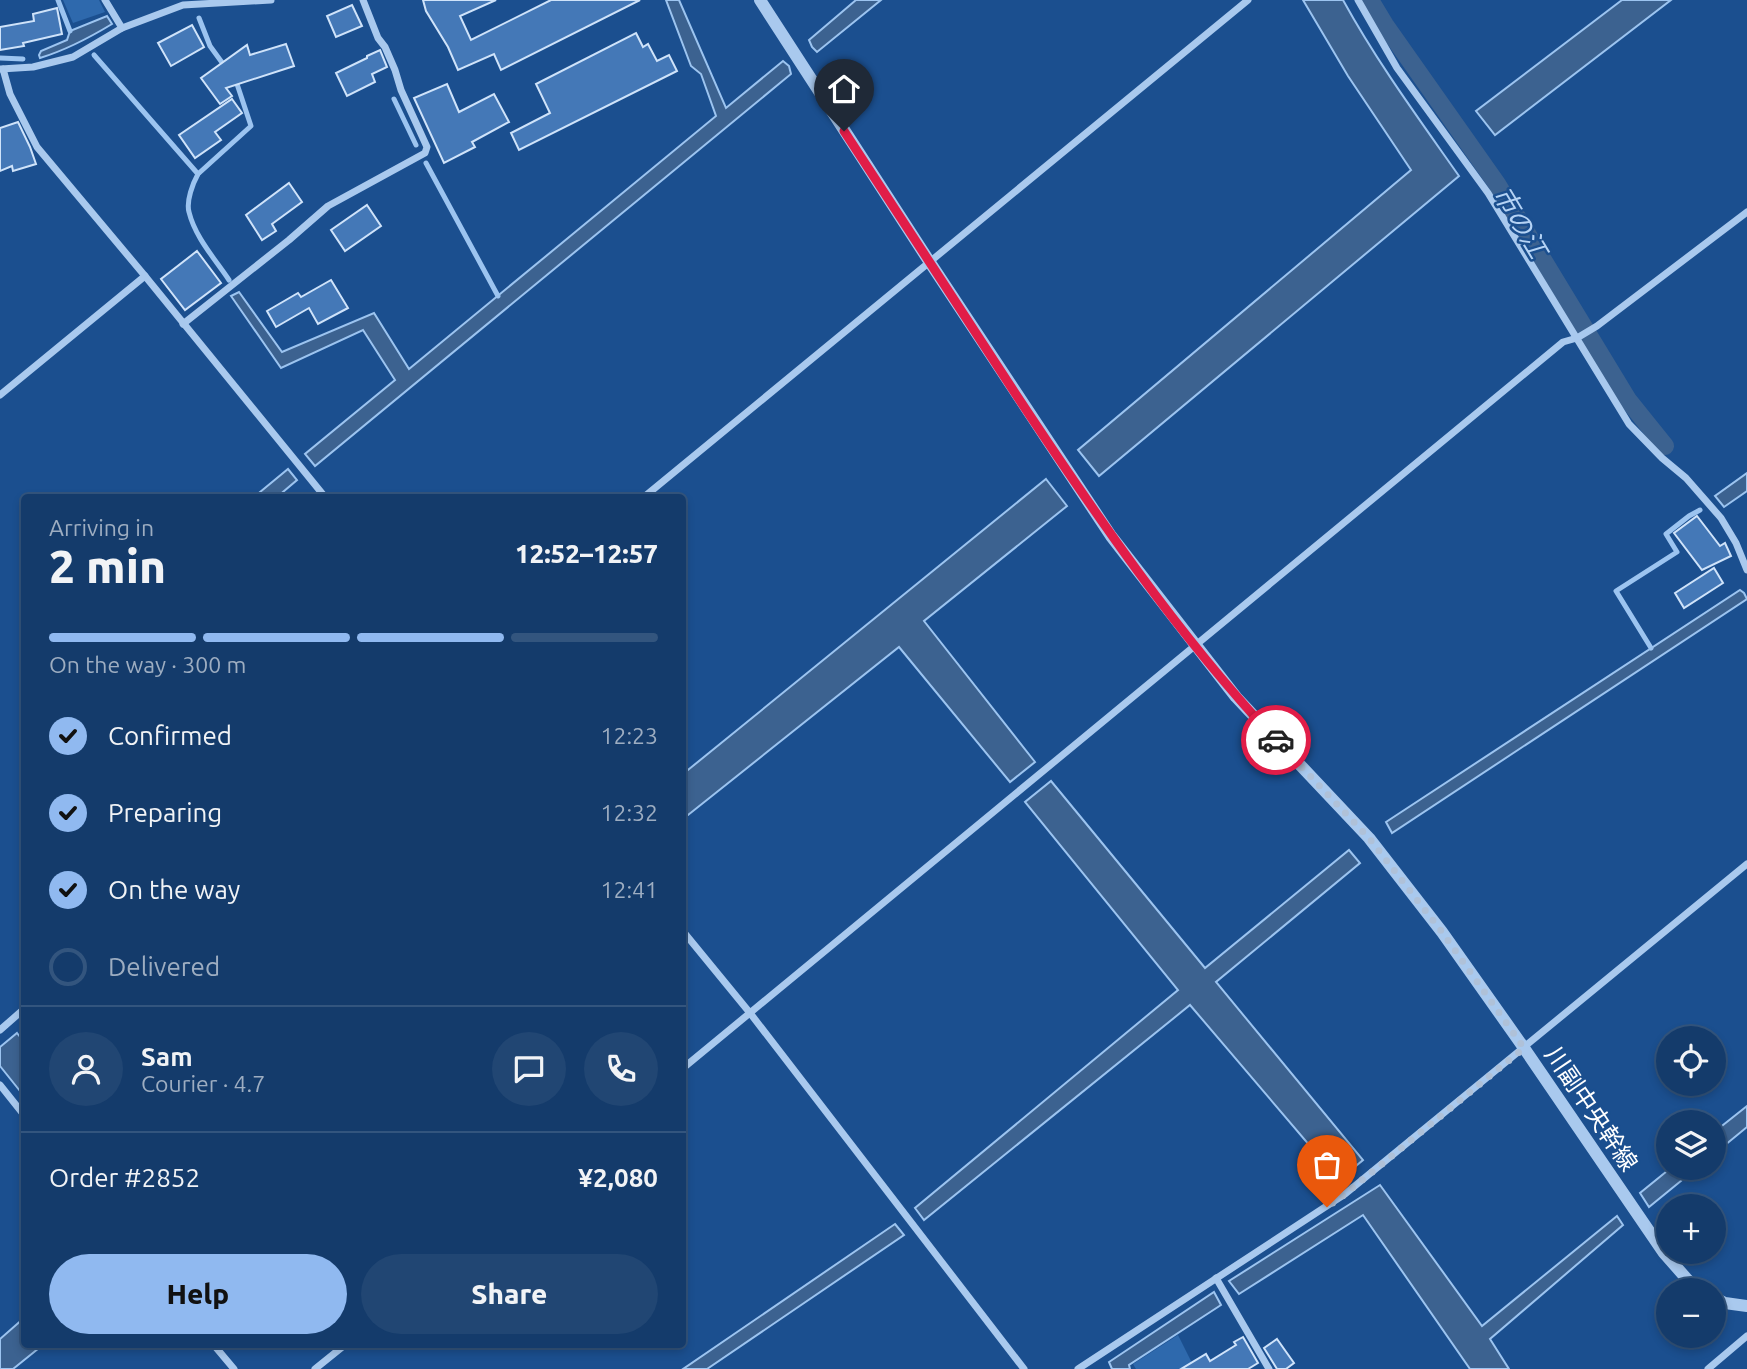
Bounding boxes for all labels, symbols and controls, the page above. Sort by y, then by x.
pin [814,59,874,131]
icon: home [825,70,863,108]
water label: 市の江 [1488,181,1554,265]
text: Arriving in [49,515,154,540]
text: 12:52–12:57 [515,539,658,568]
text: 2 min [49,540,166,592]
text: On the way · 300 m [49,652,246,677]
courier [1241,705,1311,775]
icon: check [49,717,87,755]
text: Confirmed [108,721,232,750]
icon: car [1257,721,1295,759]
text: 12:23 [600,723,658,748]
icon: check [49,794,87,832]
text: Preparing [108,798,222,827]
text: 12:32 [600,800,658,825]
icon: check [49,871,87,909]
text: On the way [108,875,240,904]
text: 12:41 [600,877,658,902]
text: Delivered [108,952,220,981]
map controls [1656,1026,1726,1348]
button: locate [1656,1026,1726,1096]
button: person [49,1032,123,1106]
button: chat [492,1032,566,1106]
button: phone [584,1032,658,1106]
street label: 川副中央幹線 [1540,1041,1643,1176]
text: Sam [141,1042,193,1071]
text: Courier · 4.7 [141,1071,265,1096]
button: layers [1656,1110,1726,1180]
pin [1297,1135,1357,1207]
icon: bag [1308,1146,1346,1184]
text: Order #2852 [49,1163,200,1192]
text: ¥2,080 [578,1163,658,1192]
button: + [1656,1194,1726,1264]
button: Help [49,1254,347,1334]
button: Share [361,1254,658,1334]
button: − [1656,1278,1726,1348]

